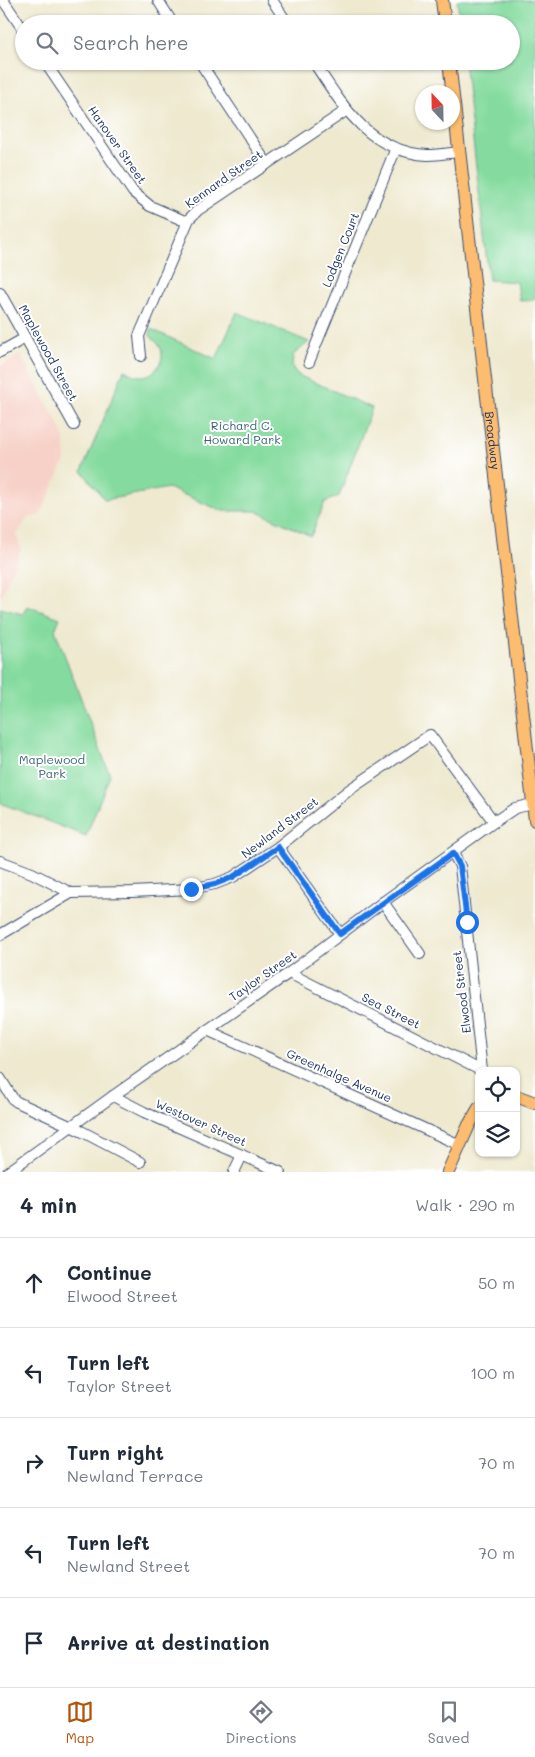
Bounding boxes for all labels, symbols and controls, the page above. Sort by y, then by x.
search box [15,15,520,70]
icon: search [33,29,61,57]
text: Search here [73,30,189,55]
north arrow [415,85,460,130]
street label: Hanover Street [85,102,151,187]
street label: Kennard Street [182,145,265,211]
street label: Lodgen Court [318,210,362,289]
street label: Maplewood Street [16,301,82,404]
street label: Broadway [482,410,504,471]
park label: Richard C. Howard Park [203,417,281,447]
park label: Maplewood Park [19,751,85,781]
street label: Newland Street [238,793,321,861]
route end [180,878,203,901]
route start [456,911,479,934]
street label: Taylor Street [226,946,299,1004]
street label: Elwood Street [448,950,474,1034]
street label: Sea Street [359,989,423,1032]
street label: Greenhalge Avenue [284,1045,394,1105]
map controls [475,1067,520,1157]
button: locate [475,1067,520,1112]
street label: Westover Street [153,1095,249,1149]
button: layers [475,1112,520,1157]
text: 4 min [20,1191,77,1218]
text: Walk · 290 m [415,1194,515,1215]
text: Continue [67,1260,152,1285]
icon: ahead [20,1269,48,1297]
text: 50 m [478,1272,515,1293]
text: Elwood Street [67,1285,178,1306]
text: Turn left [67,1350,150,1375]
icon: left [20,1359,48,1387]
text: 100 m [470,1362,515,1383]
text: Taylor Street [67,1375,172,1396]
text: Turn right [67,1440,164,1465]
icon: right [20,1449,48,1477]
text: 70 m [478,1452,515,1473]
text: Newland Terrace [67,1465,203,1486]
text: Turn left [67,1530,150,1555]
icon: left [20,1539,48,1567]
text: 70 m [478,1542,515,1563]
text: Newland Street [67,1555,190,1576]
icon: arrive [20,1629,48,1657]
text: Arrive at destination [67,1630,270,1655]
tab: Map [66,1698,94,1747]
tab: Directions [225,1698,297,1747]
tab: Saved [428,1698,469,1747]

